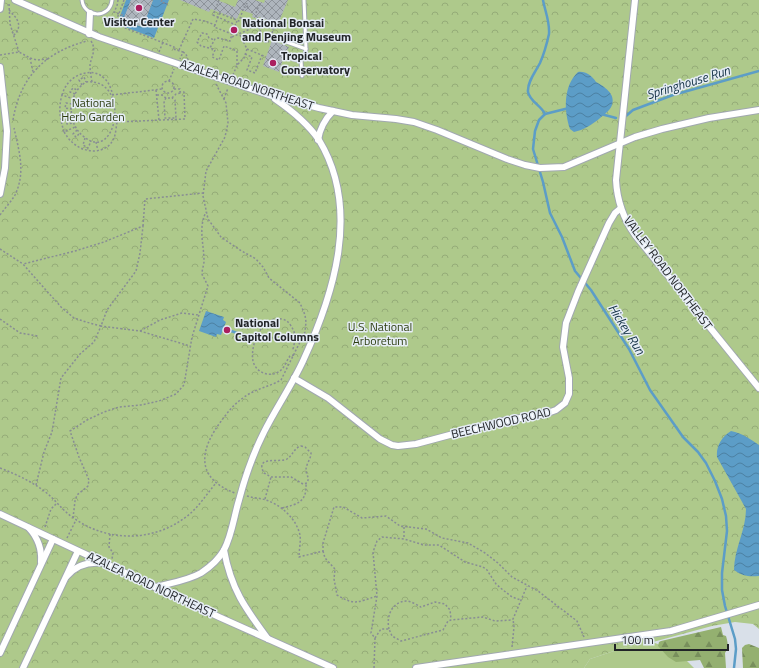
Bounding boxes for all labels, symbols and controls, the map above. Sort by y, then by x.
marker: Visitor Center [134,3,144,13]
place label: Visitor Center [103,12,175,31]
place label: National Bonsai and Penjing Museum [242,13,351,46]
marker: National Bonsai and Penjing Museum [229,25,239,35]
place label: Tropical Conservatory [281,46,350,79]
street label: AZALEA ROAD NORTHEAST [178,54,317,115]
marker: Tropical Conservatory [268,58,278,68]
water label: Springhouse Run [644,60,733,104]
park label: National Herb Garden [61,93,125,126]
street label: VALLEY ROAD NORTHEAST [619,212,718,334]
water label: Hickey Run [604,300,651,359]
place label: National Capitol Columns [235,313,319,346]
park label: U.S. National Arboretum [348,317,412,350]
marker: National Capitol Columns [222,325,232,335]
street label: BEECHWOOD ROAD [449,402,553,443]
street label: AZALEA ROAD NORTHEAST [84,546,219,623]
scale bar [615,626,728,652]
text: 100 m [621,630,654,649]

